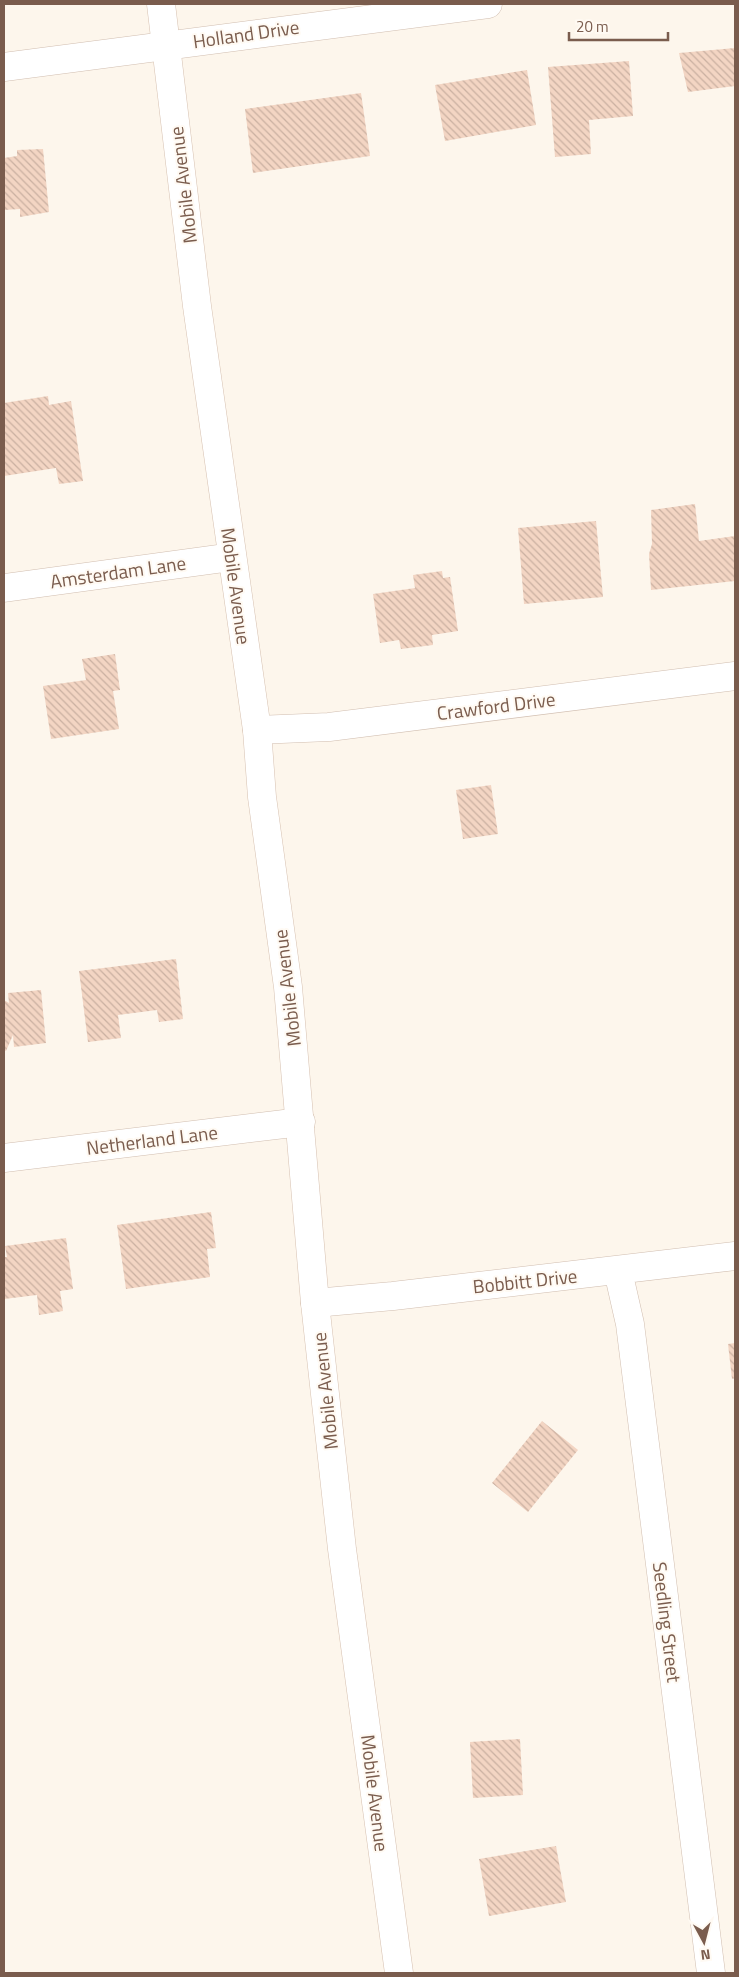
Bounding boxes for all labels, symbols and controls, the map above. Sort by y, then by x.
scale bar [569,10,668,42]
street label: Holland Drive [191,12,301,55]
text: 20 m [576,15,609,38]
street label: Mobile Avenue [161,125,204,245]
street label: Mobile Avenue [214,526,259,646]
street label: Amsterdam Lane [48,548,188,595]
street label: Crawford Drive [435,684,557,727]
street label: Mobile Avenue [265,928,308,1048]
street label: Netherland Lane [85,1117,219,1162]
street label: Bobbitt Drive [471,1261,579,1300]
street label: Mobile Avenue [304,1331,345,1451]
street label: Seedling Street [646,1560,689,1684]
street label: Mobile Avenue [354,1733,397,1853]
north arrow [679,1917,729,1967]
text: N [700,1944,712,1966]

